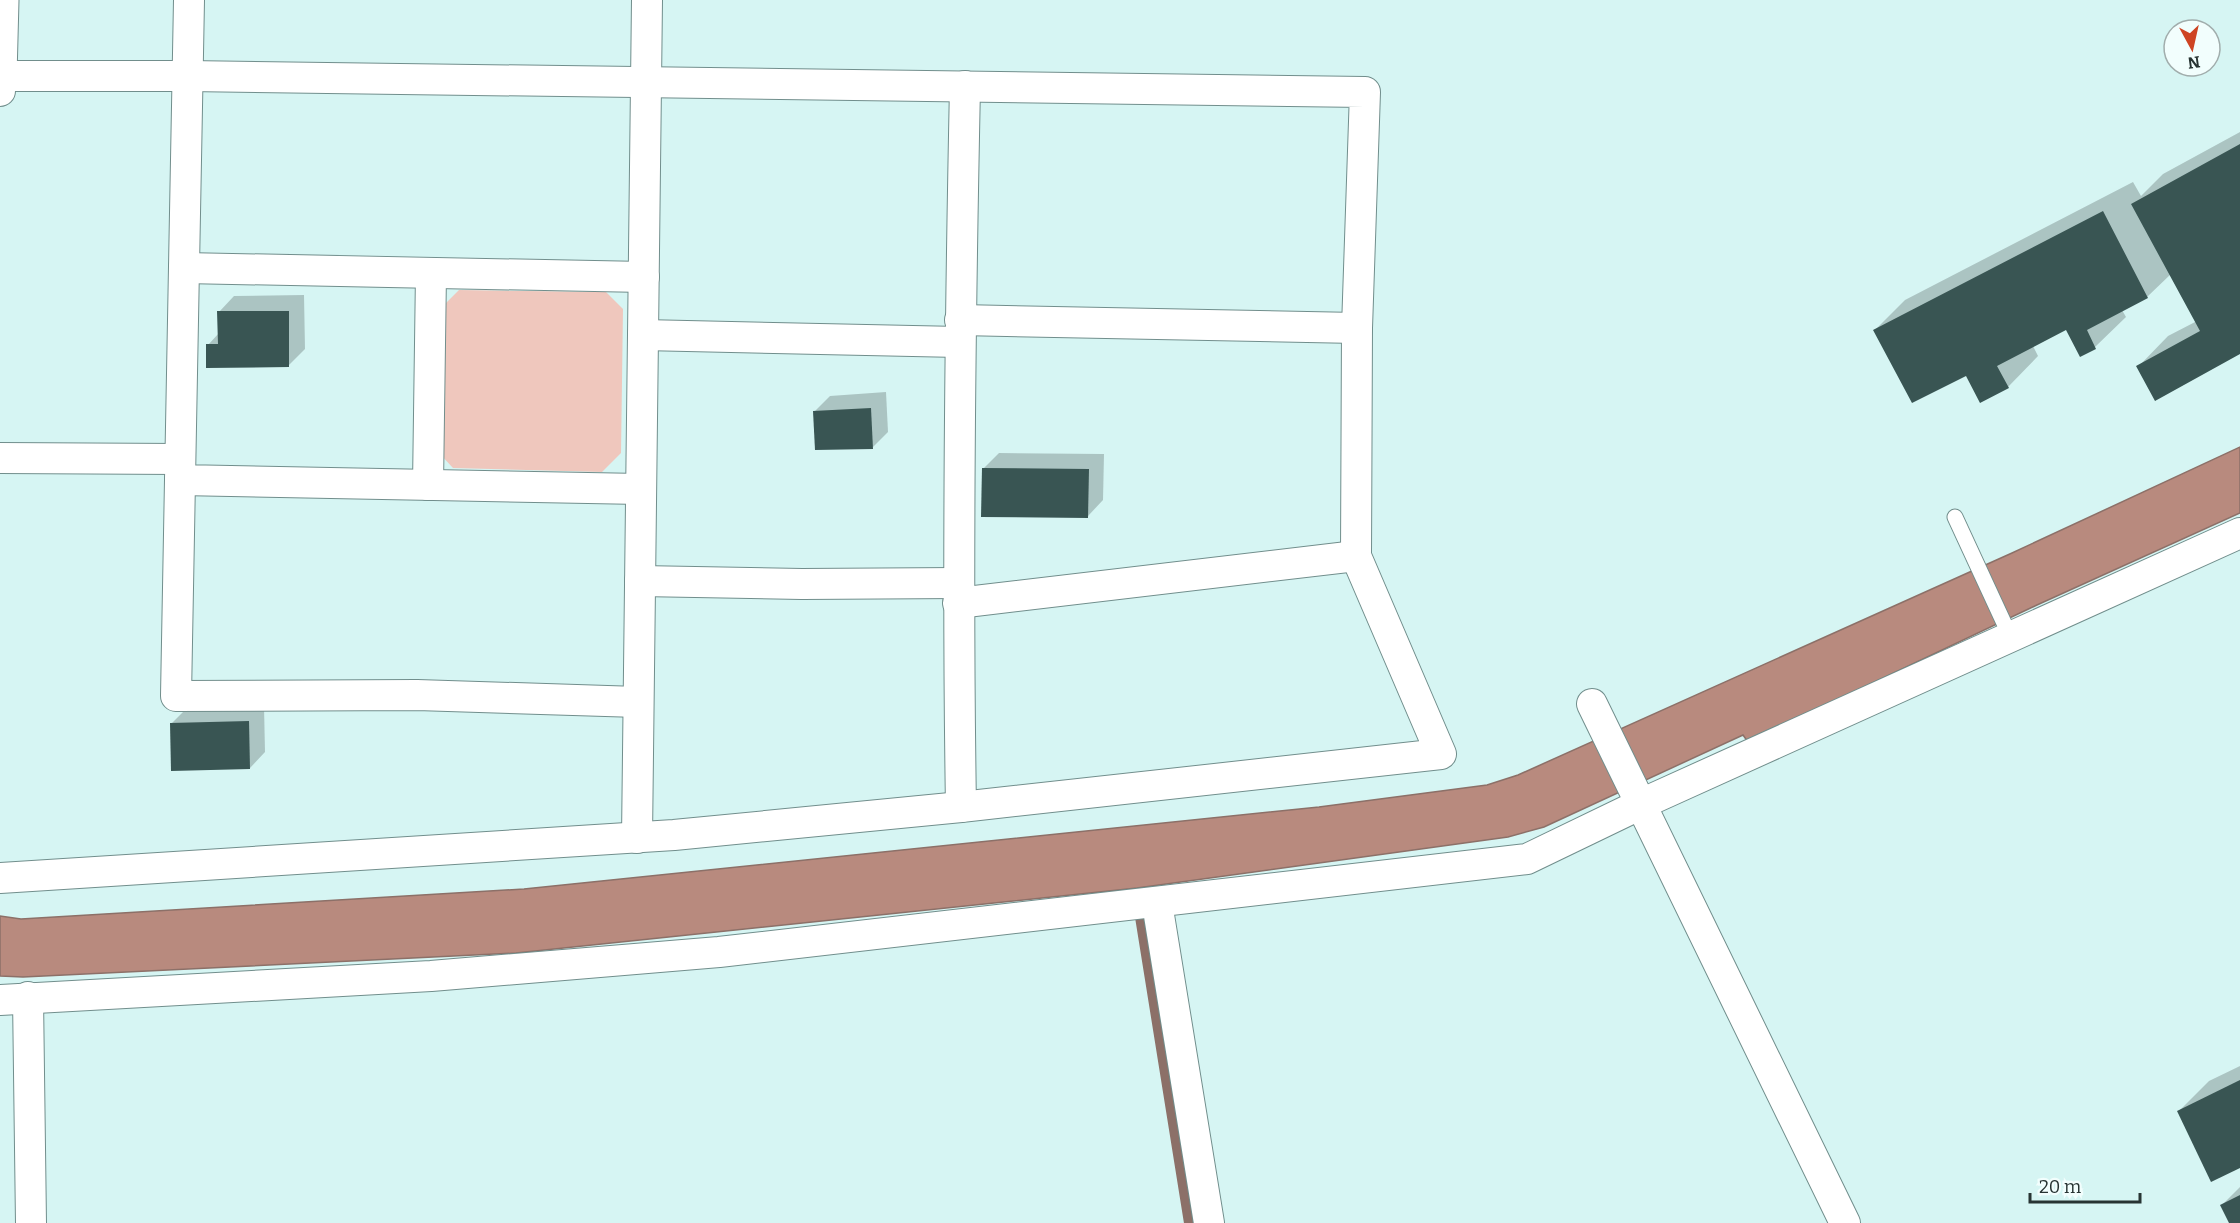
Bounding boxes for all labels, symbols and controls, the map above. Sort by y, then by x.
north arrow [2162,18,2222,78]
text: N [2187,52,2201,73]
scale bar [2030,1166,2140,1204]
text: 20 m [2039,1176,2081,1198]

